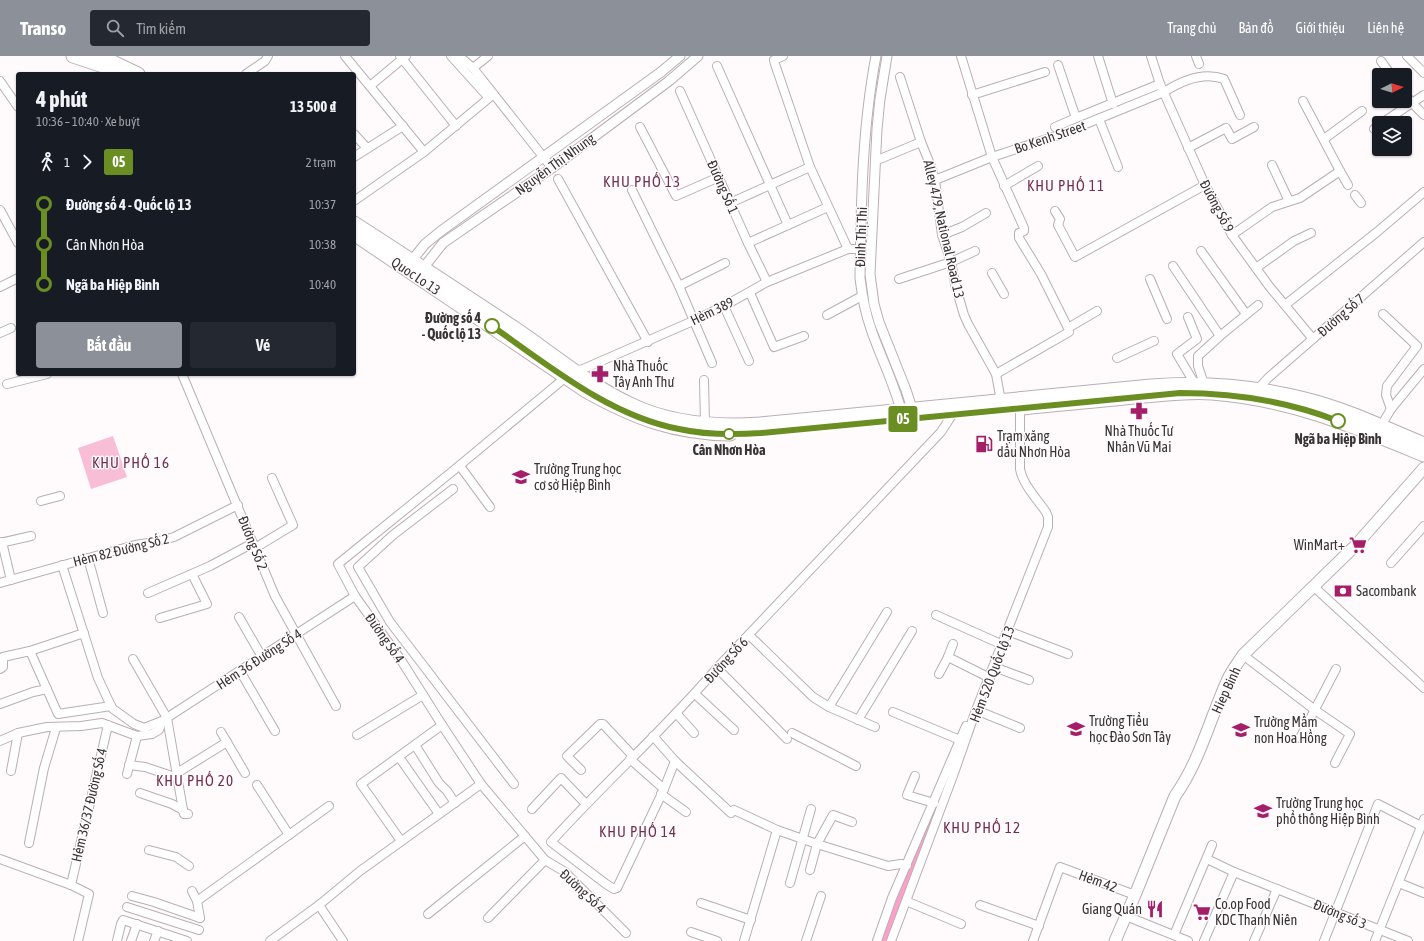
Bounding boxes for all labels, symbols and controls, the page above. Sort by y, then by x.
search box [90,10,370,46]
text: Transo [20,17,66,39]
icon: search [104,17,126,39]
text: Tìm kiếm [136,20,186,37]
text: Trang chủ [1167,20,1216,36]
text: Bản đồ [1238,20,1274,36]
text: Giới thiệu [1296,20,1345,36]
text: Liên hệ [1367,20,1404,36]
north arrow [1372,68,1412,108]
map controls [1372,68,1412,156]
text: 4 phút [36,86,87,112]
text: 13 500 ₫ [290,98,336,115]
text: 10:36 – 10:40 · Xe buýt [36,114,140,129]
button: layers [1372,116,1412,156]
street label: Bo Kenh Street [1012,117,1088,157]
street label: Nguyễn Thị Nhung [512,130,598,198]
icon: walk [36,151,58,173]
icon: forward [76,151,98,173]
text: 05 [112,154,125,170]
text: 1 [64,155,70,170]
text: 2 trạm [305,155,336,170]
street label: Đường Số 1 [704,157,743,216]
street label: Alley 479, National Road 13 [920,158,968,300]
district label: KHU PHỐ 13 [603,172,681,190]
district label: KHU PHỐ 11 [1027,176,1105,194]
street label: Đường Số 9 [1197,177,1238,235]
text: Đường số 4 - Quốc lộ 13 [66,196,191,213]
text: 10:37 [309,197,336,212]
street label: Đinh Thị Thi [852,207,870,267]
text: Cân Nhơn Hòa [66,236,144,253]
text: 10:38 [309,237,336,252]
street label: Quoc Lo 13 [388,254,444,298]
text: Ngã ba Hiệp Bình [66,276,159,293]
text: 10:40 [309,277,336,292]
street label: Đường Số 7 [1314,290,1368,340]
street label: Hẻm 389 [688,294,736,328]
place label: Đường số 4 - Quốc lộ 13 [422,309,481,342]
marker: Đường số 4 - Quốc lộ 13 [484,318,500,334]
button: Bắt đầu [36,322,182,368]
button: Vé [190,322,336,368]
place label: Nhà Thuốc Tây Anh Thư [613,357,674,390]
pharmacy icon: Nhà Thuốc Tây Anh Thư [590,364,610,384]
pharmacy icon: Nhà Thuốc Tư Nhân Vū Mai [1129,401,1149,421]
line badge: 05 [885,406,921,432]
text: 05 [896,411,910,427]
marker: Ngã ba Hiệp Bình [1330,413,1346,429]
place label: Nhà Thuốc Tư Nhân Vū Mai [1105,422,1174,455]
marker: Cân Nhơn Hòa [723,428,735,440]
place label: Trạm xăng dầu Nhơn Hòa [997,428,1070,460]
place label: Ngã ba Hiệp Bình [1294,431,1382,447]
fuel station icon: Trạm xăng dầu Nhơn Hòa [974,434,994,454]
place label: Cân Nhơn Hòa [692,442,766,458]
district label: KHU PHỐ 16 [92,453,170,471]
place label: Trường Trung học cơ sở Hiệp Bình [534,461,622,493]
school or university icon: Trường Trung học cơ sở Hiệp Bình [511,467,531,487]
street label: Đường Số 2 [235,513,272,572]
street label: Hẻm 82 Đường Số 2 [71,529,171,570]
supermarket icon: WinMart+ [1348,535,1368,555]
place label: WinMart+ [1294,537,1345,553]
bank icon: Sacombank [1333,581,1353,601]
place label: Sacombank [1356,583,1416,599]
street label: Đường Số 4 [362,610,409,666]
street label: Hẻm 520 Quốc lộ 13 [965,623,1018,724]
street label: Hẻm 36 Đường Số 4 [213,624,305,693]
street label: Đường Số 6 [700,633,752,686]
street label: Hiep Binh [1208,664,1244,716]
place label: Trường Tiểu học Đào Sơn Tây [1089,712,1171,745]
place label: Trường Mầm non Hoa Hồng [1254,713,1327,746]
school or university icon: Trường Tiểu học Đào Sơn Tây [1066,719,1086,739]
school or university icon: Trường Mầm non Hoa Hồng [1231,720,1251,740]
street label: Hẻm 36/37 Đường Số 4 [67,746,110,863]
district label: KHU PHỐ 20 [156,771,234,789]
place label: Trường Trung học phổ thông Hiệp Bình [1276,795,1380,827]
school or university icon: Trường Trung học phổ thông Hiệp Bình [1253,801,1273,821]
district label: KHU PHỐ 12 [943,818,1021,836]
district label: KHU PHỐ 14 [599,822,677,840]
street label: Đường Số 4 [557,865,610,917]
street label: Hẻm 42 [1077,867,1119,895]
street label: Đường số 3 [1311,895,1369,932]
place label: Co.op Food KDC Thanh Niên [1215,896,1297,928]
restaurant icon: Giang Quán [1145,899,1165,919]
place label: Giang Quán [1082,901,1142,917]
supermarket icon: Co.op Food KDC Thanh Niên [1192,902,1212,922]

